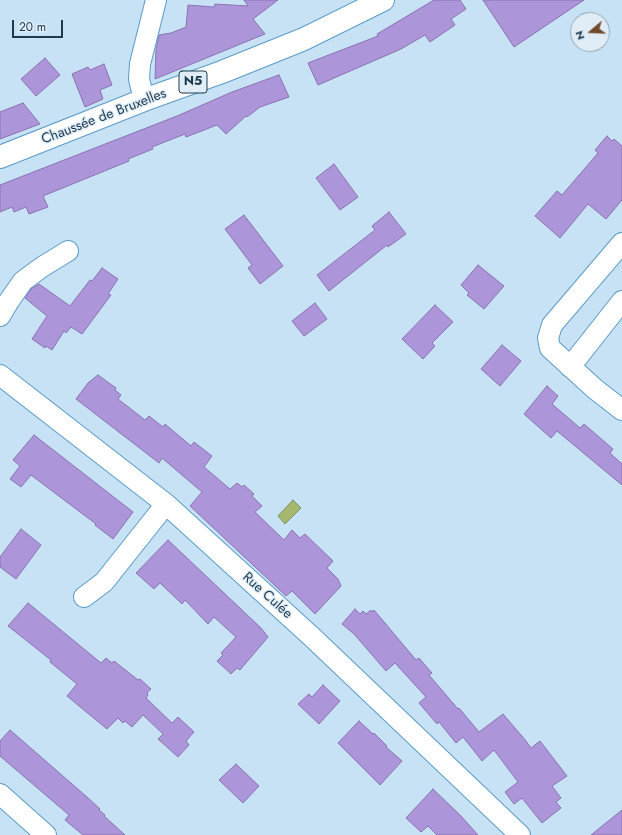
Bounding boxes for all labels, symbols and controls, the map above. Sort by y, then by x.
scale bar [14,12,65,38]
north arrow [570,12,610,52]
text: 20 m [19,18,46,36]
text: N [571,29,589,42]
road number: N5 [179,71,207,93]
street label: Chaussée de Bruxelles [39,85,169,149]
street label: Rue Culée [239,569,295,623]

